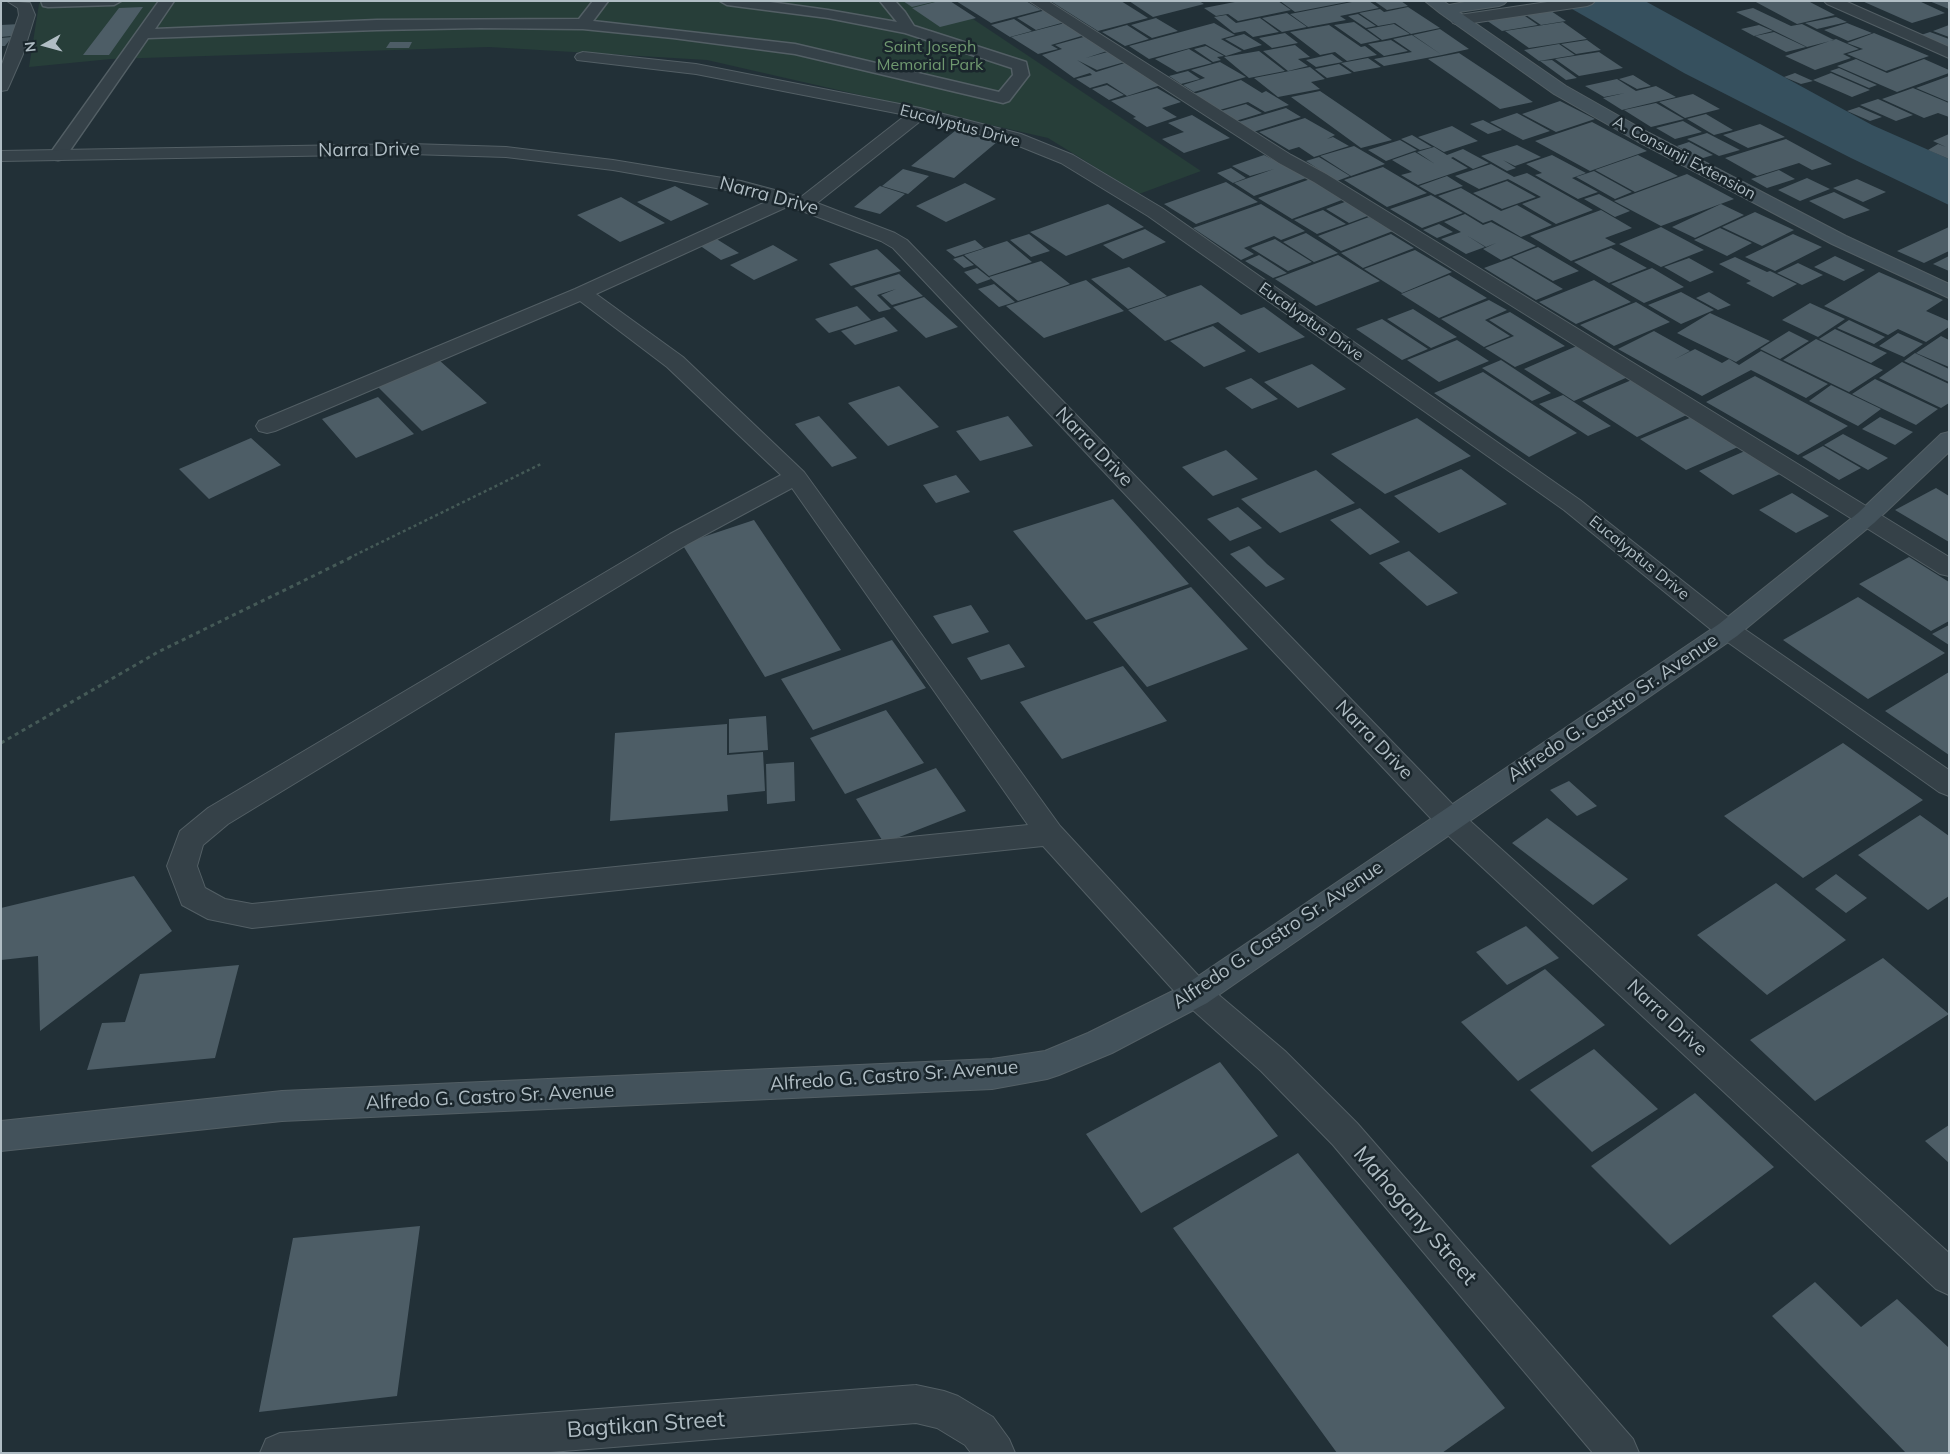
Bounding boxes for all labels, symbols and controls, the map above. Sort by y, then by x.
north arrow [20,20,70,70]
park label: Saint Joseph Memorial Park [877,37,983,75]
text: N [21,40,40,53]
street label: Eucalyptus Drive [898,101,1022,151]
street label: A. Consunji Extension [1609,112,1759,204]
street label: Narra Drive [318,138,420,162]
street label: Narra Drive [717,172,821,220]
street label: Eucalyptus Drive [1255,279,1367,365]
street label: Narra Drive [1051,403,1137,491]
street label: Eucalyptus Drive [1585,512,1693,604]
street label: Alfredo G. Castro Sr. Avenue [1503,629,1723,787]
street label: Narra Drive [1331,696,1417,784]
street label: Alfredo G. Castro Sr. Avenue [1168,856,1388,1014]
street label: Narra Drive [1622,975,1712,1061]
street label: Alfredo G. Castro Sr. Avenue [769,1056,1019,1096]
street label: Alfredo G. Castro Sr. Avenue [365,1079,615,1115]
street label: Mahogany Street [1348,1141,1482,1291]
street label: Bagtikan Street [566,1406,726,1444]

